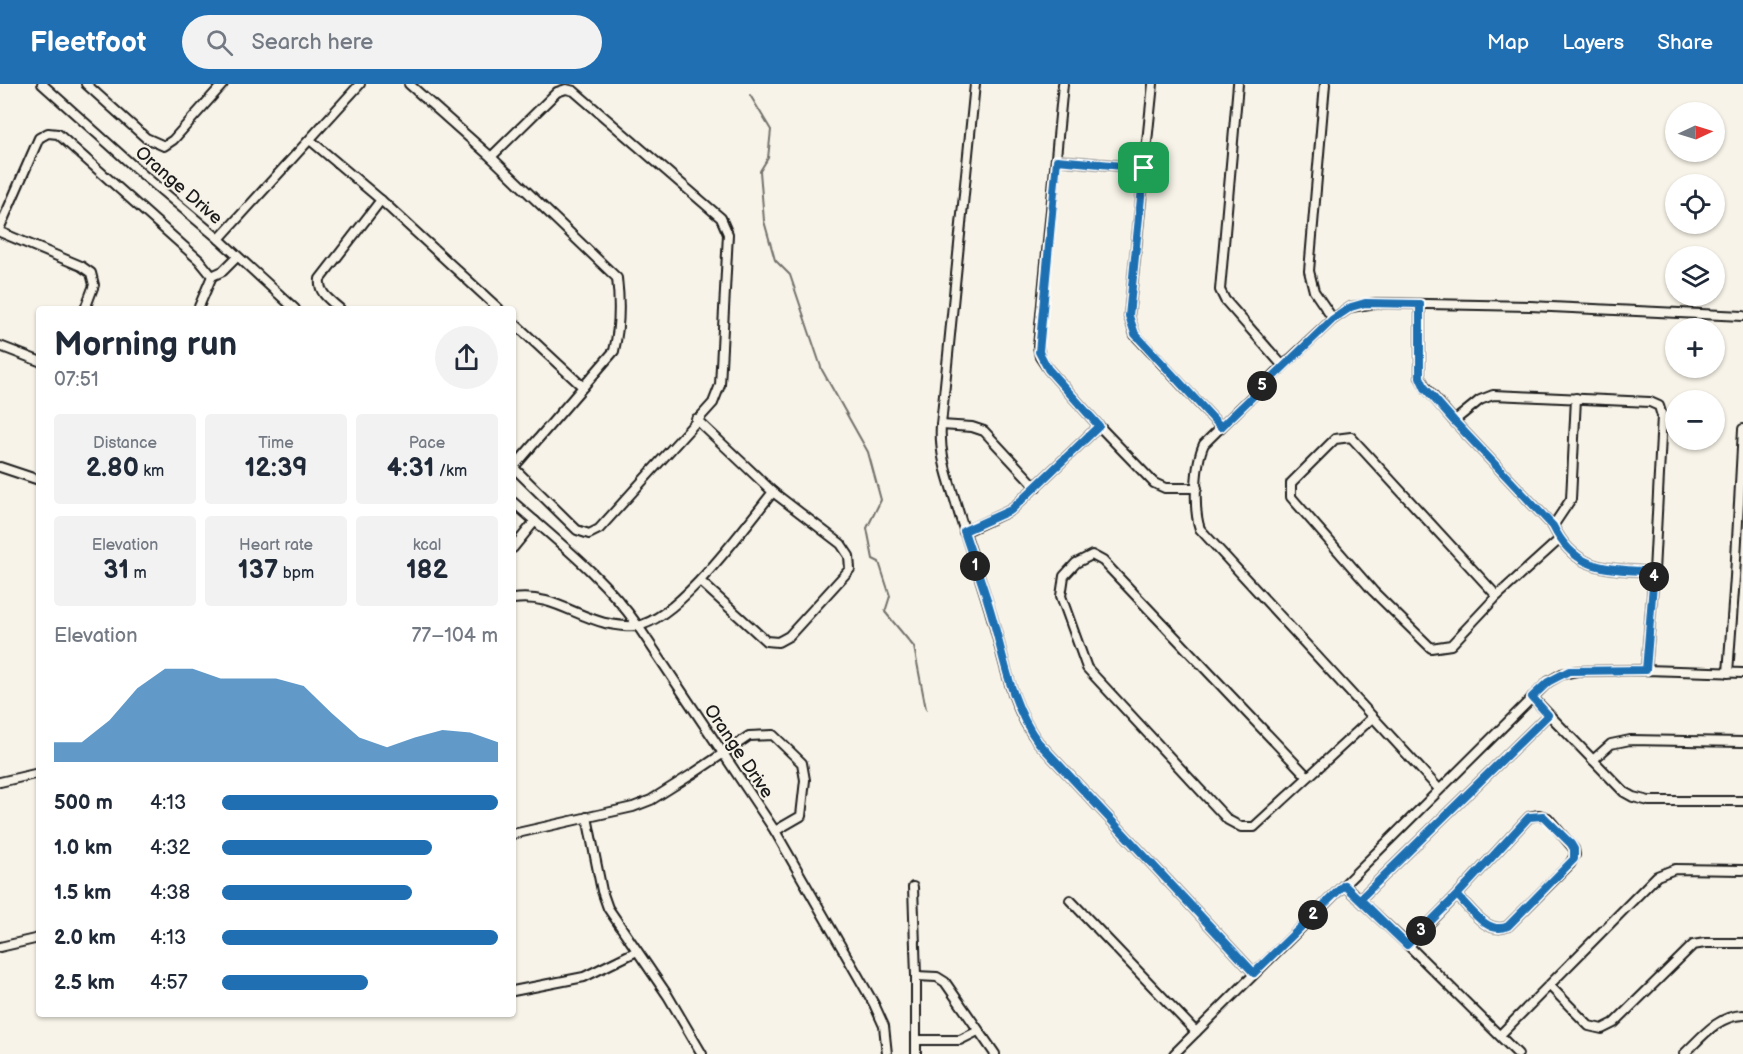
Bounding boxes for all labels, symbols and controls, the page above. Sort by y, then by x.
search box [182,15,602,69]
text: Fleetfoot [30,26,146,59]
icon: search [203,26,236,59]
text: Search here [251,29,373,56]
text: Map [1487,30,1529,55]
text: Layers [1562,30,1624,55]
text: Share [1657,30,1713,55]
north arrow [1665,102,1725,162]
map controls [1665,102,1725,450]
street label: Orange Drive [131,142,227,229]
pin [1118,142,1169,193]
icon: arrive [1127,151,1160,184]
button: locate [1665,174,1725,234]
button: layers [1665,246,1725,306]
button: + [1665,318,1725,378]
text: Morning run [54,325,237,365]
button: share [435,326,498,389]
text: 07:51 [54,368,99,392]
pin: 5 [1247,371,1277,401]
text: 5 [1257,376,1267,395]
button: − [1665,390,1725,450]
text: Distance [93,434,157,453]
text: Time [258,434,294,453]
text: Pace [409,434,445,453]
text: 2.80 [86,453,139,484]
text: 12:39 [244,453,308,484]
text: 4:31 [387,453,435,484]
text: km [139,462,164,481]
text: /km [435,462,467,481]
text: Elevation [92,536,158,555]
text: Heart rate [239,536,313,555]
text: kcal [413,536,441,555]
pin: 1 [960,551,990,581]
text: 31 [103,555,129,586]
text: 137 [238,555,278,586]
text: 182 [406,555,448,586]
text: 1 [972,556,978,575]
pin: 4 [1639,562,1669,592]
text: m [129,564,147,583]
text: bpm [278,564,314,583]
text: 4 [1649,567,1659,586]
text: Elevation [54,624,137,648]
text: 77–104 m [412,624,498,648]
street label: Orange Drive [700,700,778,802]
text: 500 m [54,791,113,815]
text: 4:13 [150,791,186,815]
text: 1.0 km [54,836,112,860]
text: 4:32 [150,836,190,860]
text: 1.5 km [54,881,111,905]
text: 4:38 [150,881,190,905]
pin: 2 [1298,900,1328,930]
text: 2 [1308,905,1318,924]
pin: 3 [1406,916,1436,946]
text: 3 [1416,921,1426,940]
text: 2.0 km [54,926,116,950]
text: 4:13 [150,926,186,950]
text: 2.5 km [54,971,115,995]
text: 4:57 [150,971,188,995]

